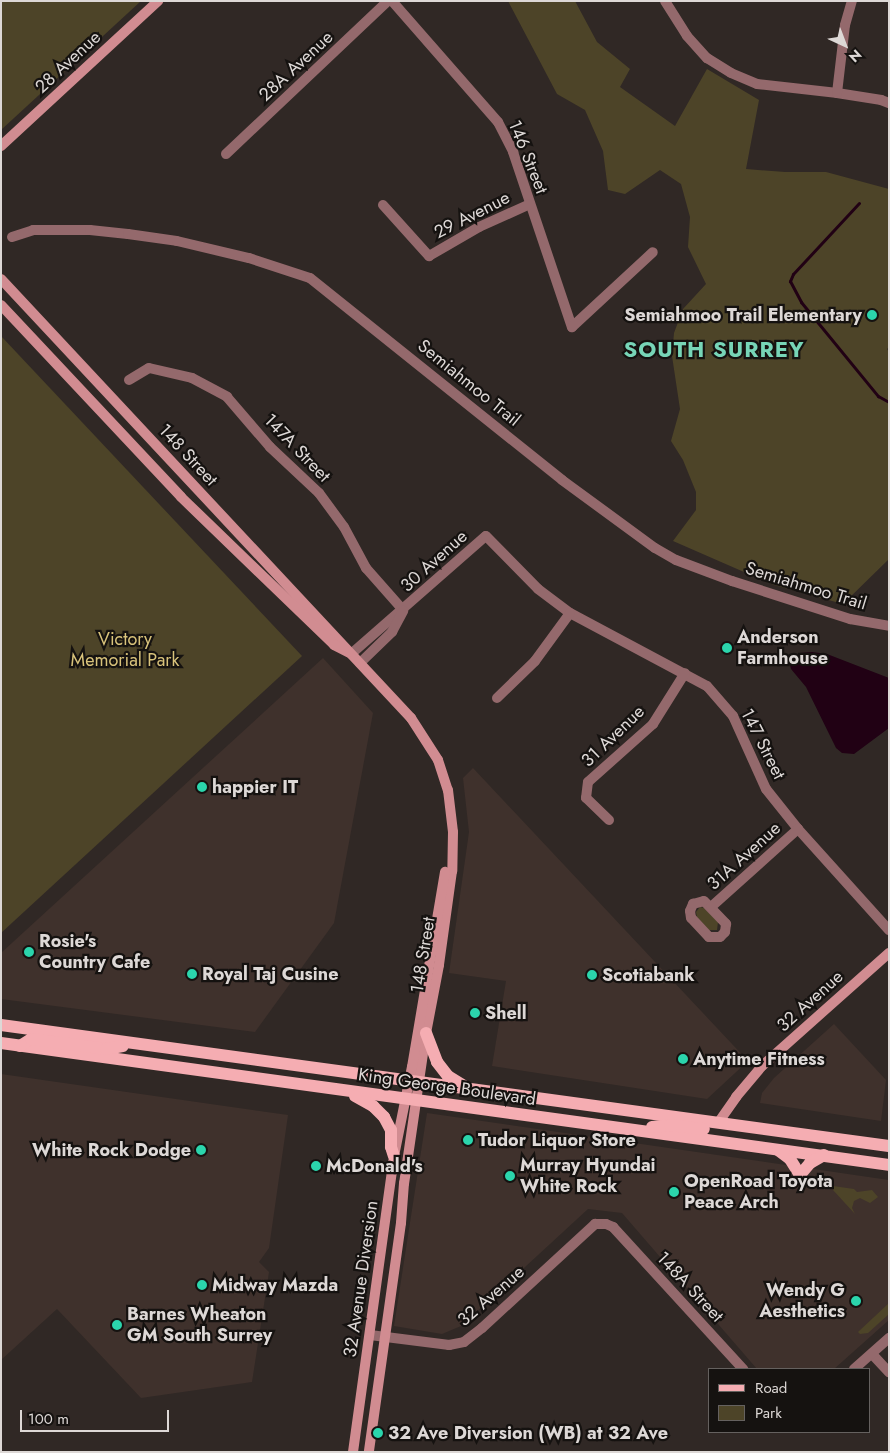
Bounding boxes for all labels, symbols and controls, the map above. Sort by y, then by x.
north arrow [820,20,870,70]
street label: 28 Avenue [31,26,105,98]
street label: 28A Avenue [255,26,337,106]
text: N [844,45,866,67]
street label: 146 Street [504,117,552,197]
street label: 29 Avenue [431,187,513,243]
place label: Semiahmoo Trail Elementary [624,304,862,326]
marker: Semiahmoo Trail Elementary [866,309,878,321]
street label: Semiahmoo Trail [413,335,525,431]
district label: SOUTH SURREY [622,337,806,363]
street label: 147A Street [259,409,335,487]
street label: 148 Street [154,420,222,490]
street label: 30 Avenue [396,526,472,596]
street label: Semiahmoo Trail [743,557,869,615]
place label: Anderson Farmhouse [737,627,828,670]
park label: Victory Memorial Park [71,629,179,672]
marker: Anderson Farmhouse [721,642,733,654]
street label: 31 Avenue [577,701,649,771]
street label: 147 Street [736,705,790,783]
place label: happier IT [212,776,298,798]
marker: happier IT [196,781,208,793]
street label: 31A Avenue [703,817,785,895]
street label: 148 Street [406,915,440,995]
place label: Rosie's Country Cafe [39,931,150,974]
marker: Rosie's Country Cafe [23,946,35,958]
place label: Royal Taj Cusine [202,963,338,985]
place label: Scotiabank [602,964,695,986]
street label: 32 Avenue [772,966,848,1036]
marker: Royal Taj Cusine [186,968,198,980]
marker: Scotiabank [586,969,598,981]
place label: Shell [485,1002,527,1024]
marker: Shell [469,1007,481,1019]
place label: Anytime Fitness [693,1048,825,1070]
marker: Anytime Fitness [677,1053,689,1065]
street label: King George Boulevard [357,1064,537,1110]
place label: Tudor Liquor Store [478,1129,636,1151]
marker: Tudor Liquor Store [462,1134,474,1146]
place label: White Rock Dodge [32,1139,191,1161]
marker: White Rock Dodge [195,1144,207,1156]
place label: McDonald's [326,1155,423,1177]
place label: Murray Hyundai White Rock [520,1155,656,1198]
marker: McDonald's [310,1160,322,1172]
marker: Murray Hyundai White Rock [504,1170,516,1182]
place label: OpenRoad Toyota Peace Arch [684,1171,833,1214]
marker: OpenRoad Toyota Peace Arch [668,1186,680,1198]
street label: 32 Avenue Diversion [339,1199,383,1359]
street label: 148A Street [652,1247,728,1327]
street label: 32 Avenue [453,1261,529,1331]
place label: Midway Mazda [212,1274,338,1296]
marker: Midway Mazda [196,1279,208,1291]
place label: Wendy G Aesthetics [759,1280,845,1322]
marker: Wendy G Aesthetics [849,1294,863,1308]
place label: Barnes Wheaton GM South Surrey [127,1304,272,1346]
marker: Barnes Wheaton GM South Surrey [111,1319,123,1331]
legend [708,1368,870,1433]
text: Road [755,1377,787,1399]
scale bar [22,1400,171,1432]
text: Park [755,1402,782,1424]
text: 100 m [28,1408,69,1430]
place label: 32 Ave Diversion (WB) at 32 Ave [388,1422,668,1444]
marker: 32 Ave Diversion (WB) at 32 Ave [372,1427,384,1439]

